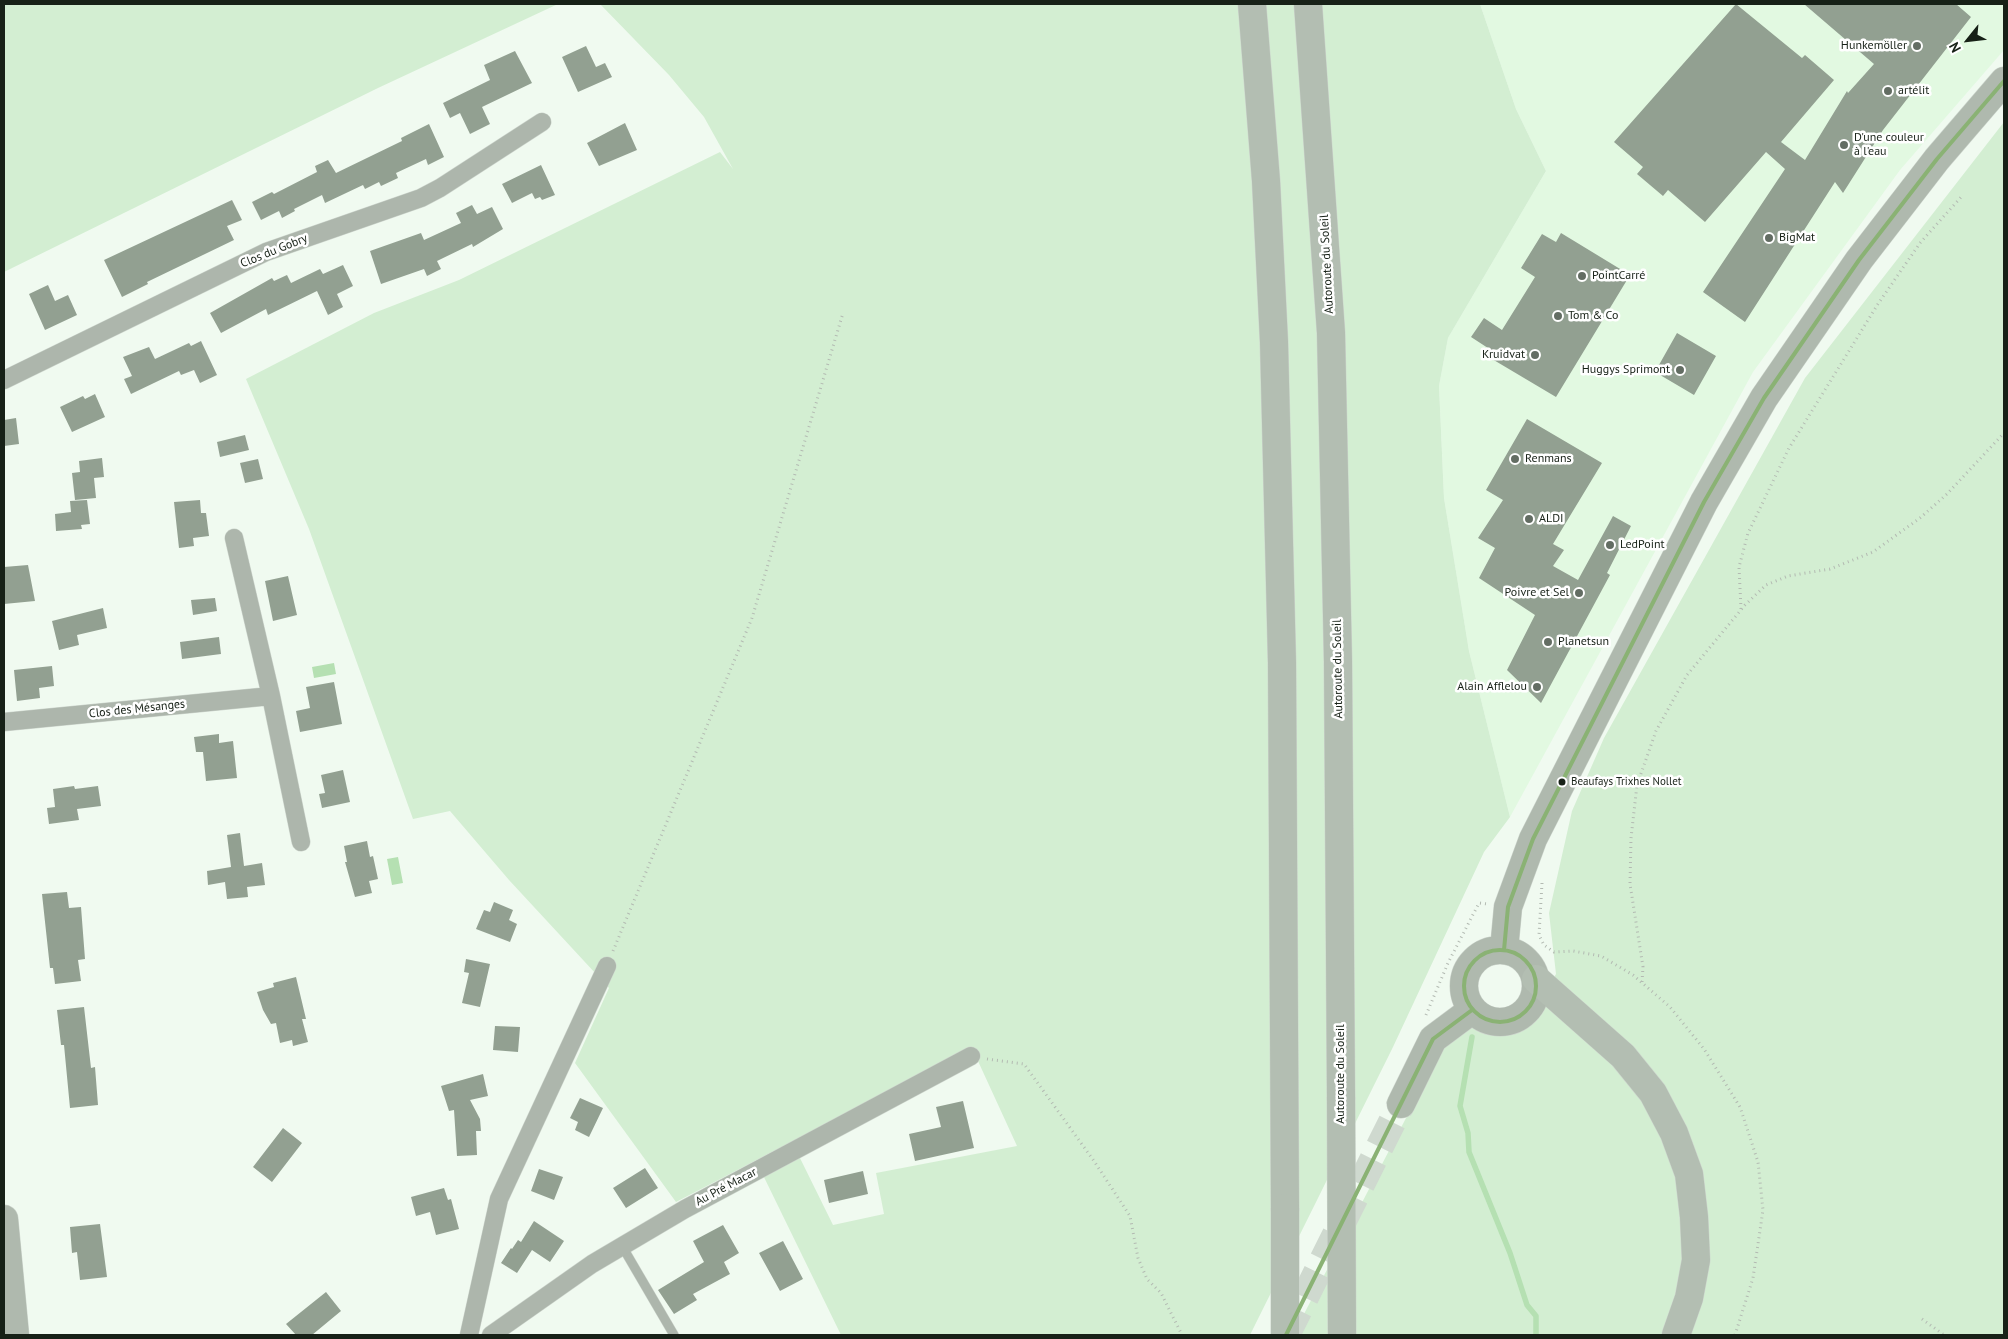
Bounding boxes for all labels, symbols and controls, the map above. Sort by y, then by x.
north arrow [1943,15,1993,65]
place label: Hunkemöller [1841,39,1907,53]
text: N [1945,39,1965,56]
marker: Hunkemöller [1911,40,1923,52]
place label: artélit [1898,84,1929,98]
marker: artélit [1882,85,1894,97]
place label: D'une couleur à l'eau [1854,131,1924,159]
marker: D'une couleur à l'eau [1838,139,1850,151]
street label: Autoroute du Soleil [1317,214,1337,314]
street label: Clos du Gobry [238,231,310,271]
place label: BigMat [1779,231,1815,245]
marker: BigMat [1763,232,1775,244]
place label: PointCarré [1592,269,1645,283]
marker: PointCarré [1576,270,1588,282]
place label: Tom & Co [1568,309,1618,323]
marker: Tom & Co [1552,310,1564,322]
place label: Kruidvat [1482,348,1525,362]
marker: Kruidvat [1529,349,1541,361]
place label: Huggys Sprimont [1582,363,1670,377]
marker: Huggys Sprimont [1674,364,1686,376]
place label: Renmans [1525,452,1572,466]
marker: Renmans [1509,453,1521,465]
place label: ALDI [1539,512,1564,526]
marker: ALDI [1523,513,1535,525]
place label: LedPoint [1620,538,1665,552]
marker: LedPoint [1604,539,1616,551]
place label: Poivre et Sel [1505,586,1569,600]
marker: Poivre et Sel [1573,587,1585,599]
street label: Autoroute du Soleil [1330,619,1346,719]
place label: Planetsun [1558,635,1609,649]
marker: Planetsun [1542,636,1554,648]
place label: Alain Afflelou [1457,680,1527,694]
marker: Alain Afflelou [1531,681,1543,693]
street label: Clos des Mésanges [88,697,186,721]
place label: Beaufays Trixhes Nollet [1571,775,1682,789]
marker: Beaufays Trixhes Nollet [1557,777,1567,787]
street label: Autoroute du Soleil [1334,1024,1348,1124]
street label: Au Pré Macar [693,1165,759,1209]

